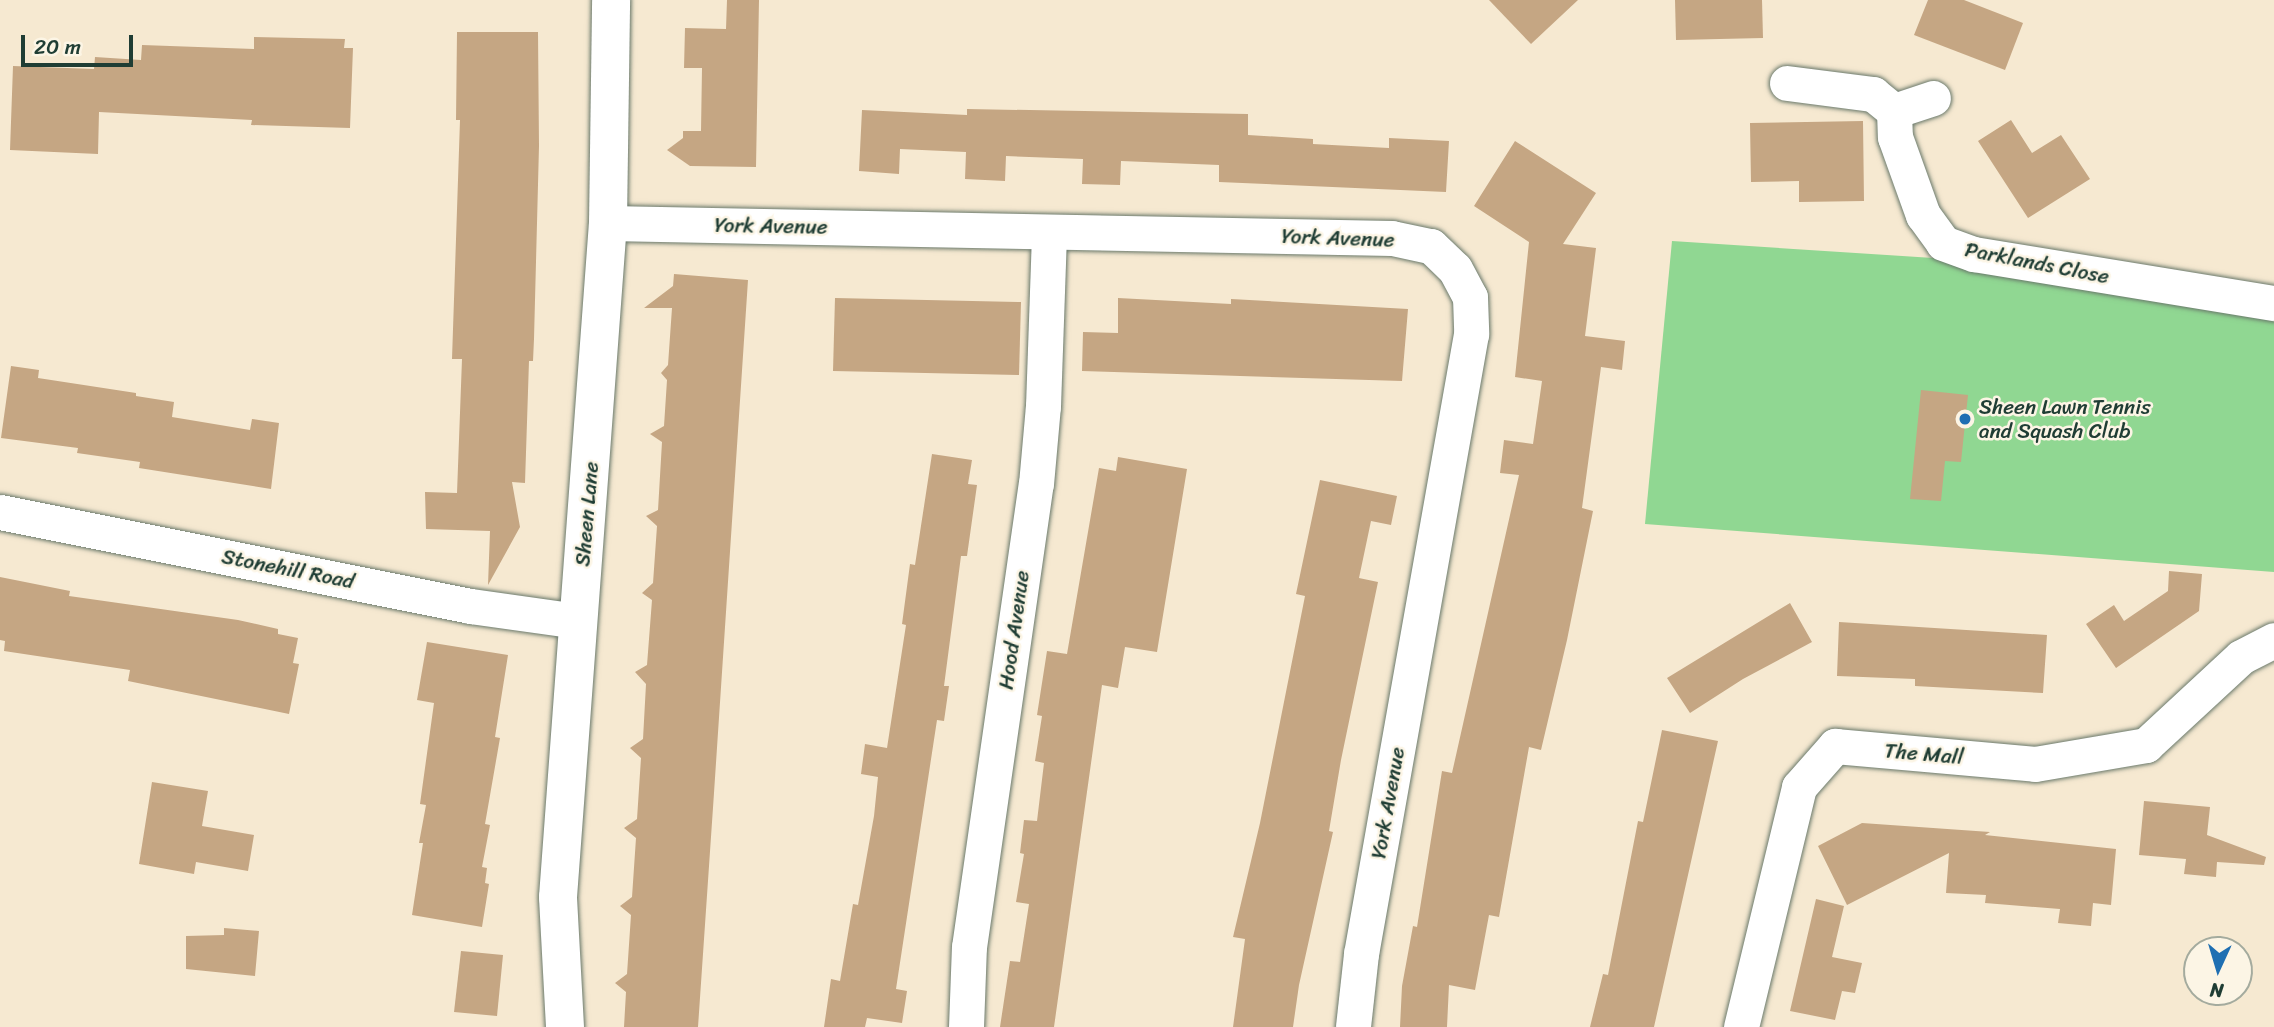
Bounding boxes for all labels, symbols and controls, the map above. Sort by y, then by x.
scale bar [24,21,136,65]
text: 20 m [34,28,81,66]
street label: York Avenue [715,212,827,240]
street label: York Avenue [1281,223,1395,253]
street label: Parklands Close [1963,237,2111,289]
place label: Sheen Lawn Tennis and Squash Club [1979,394,2151,444]
marker: Sheen Lawn Tennis and Squash Club [1957,411,1973,427]
street label: Sheen Lane [570,461,604,567]
street label: Stonehill Road [220,544,356,594]
street label: Hood Avenue [993,569,1035,691]
street label: The Mall [1884,738,1964,770]
street label: York Avenue [1366,746,1410,860]
north arrow [2183,936,2253,1006]
text: N [2209,974,2224,1007]

